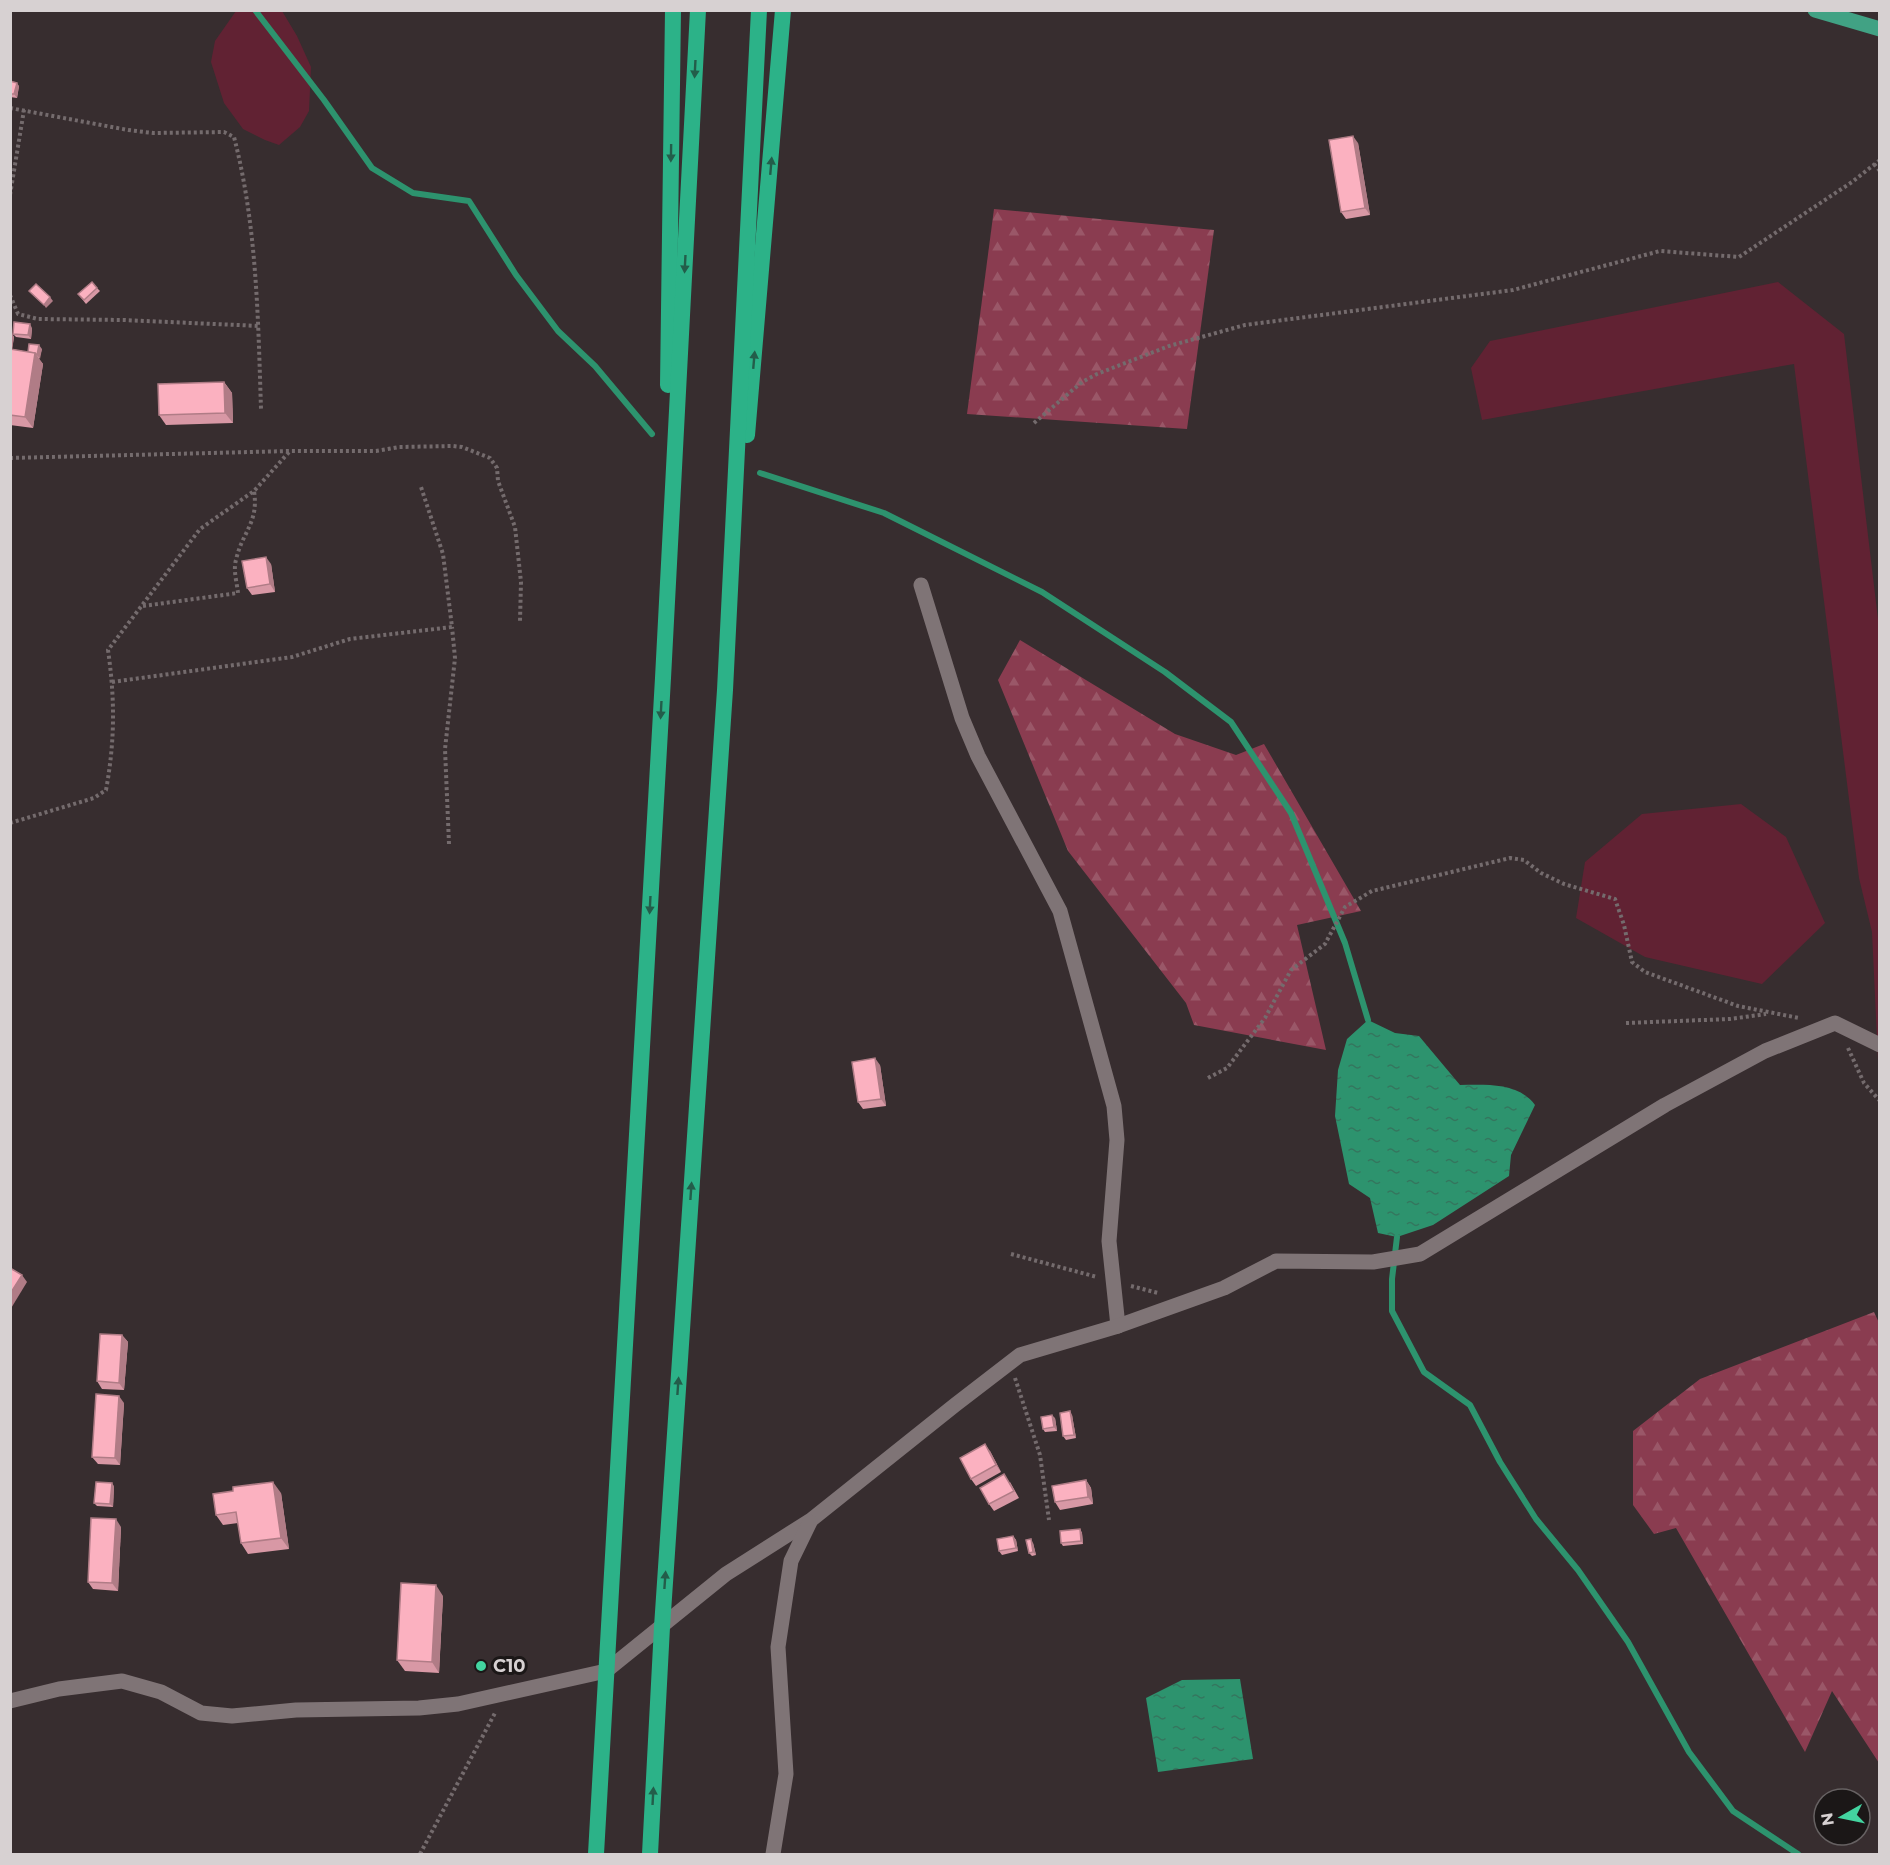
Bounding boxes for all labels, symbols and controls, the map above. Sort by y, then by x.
one-way arrow [690,59,699,78]
one-way arrow [666,143,676,162]
one-way arrow [766,156,776,175]
one-way arrow [680,254,689,273]
one-way arrow [749,350,759,369]
one-way arrow [657,701,666,720]
one-way arrow [646,895,655,914]
one-way arrow [686,1182,696,1201]
one-way arrow [673,1376,683,1395]
one-way arrow [660,1571,669,1590]
place label: C10 [493,1655,526,1677]
marker: C10 [474,1659,488,1673]
one-way arrow [649,1787,658,1806]
north arrow [1812,1787,1872,1847]
text: N [1817,1811,1838,1827]

